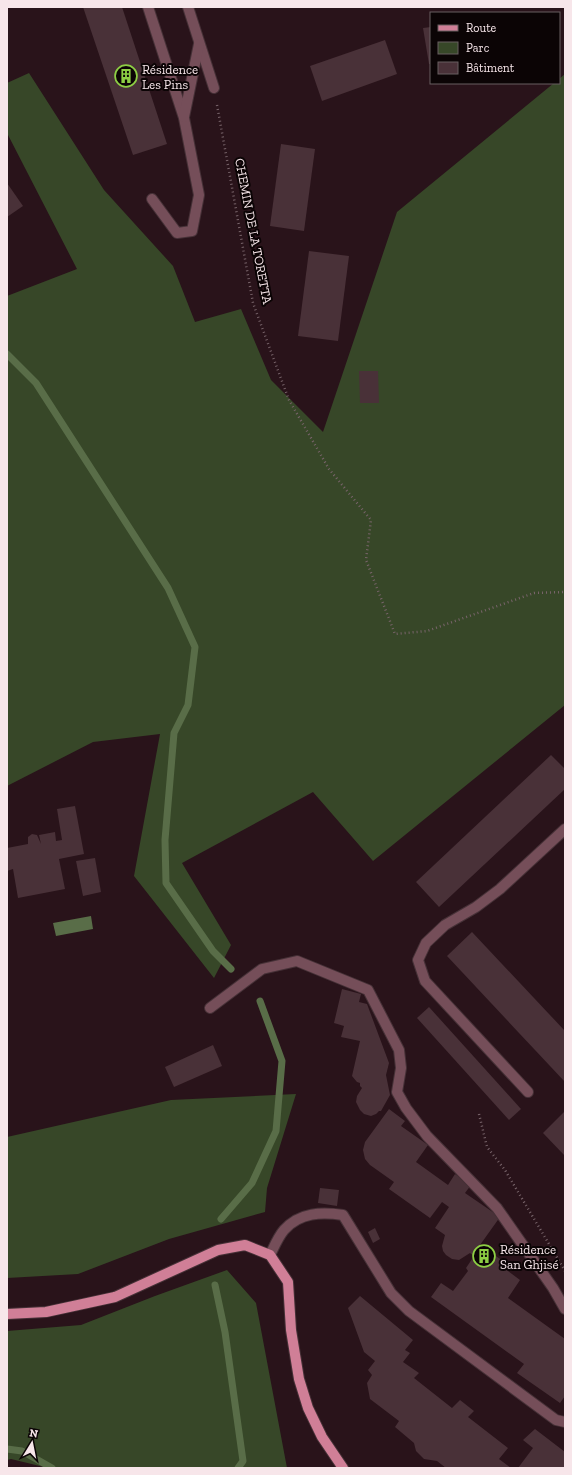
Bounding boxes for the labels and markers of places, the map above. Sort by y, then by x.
place label: Résidence Les Pins [142,62,198,92]
building icon: Résidence Les Pins [113,63,139,89]
place label: Résidence San Ghjisé [500,1242,559,1273]
building icon: Résidence San Ghjisé [471,1243,497,1269]

